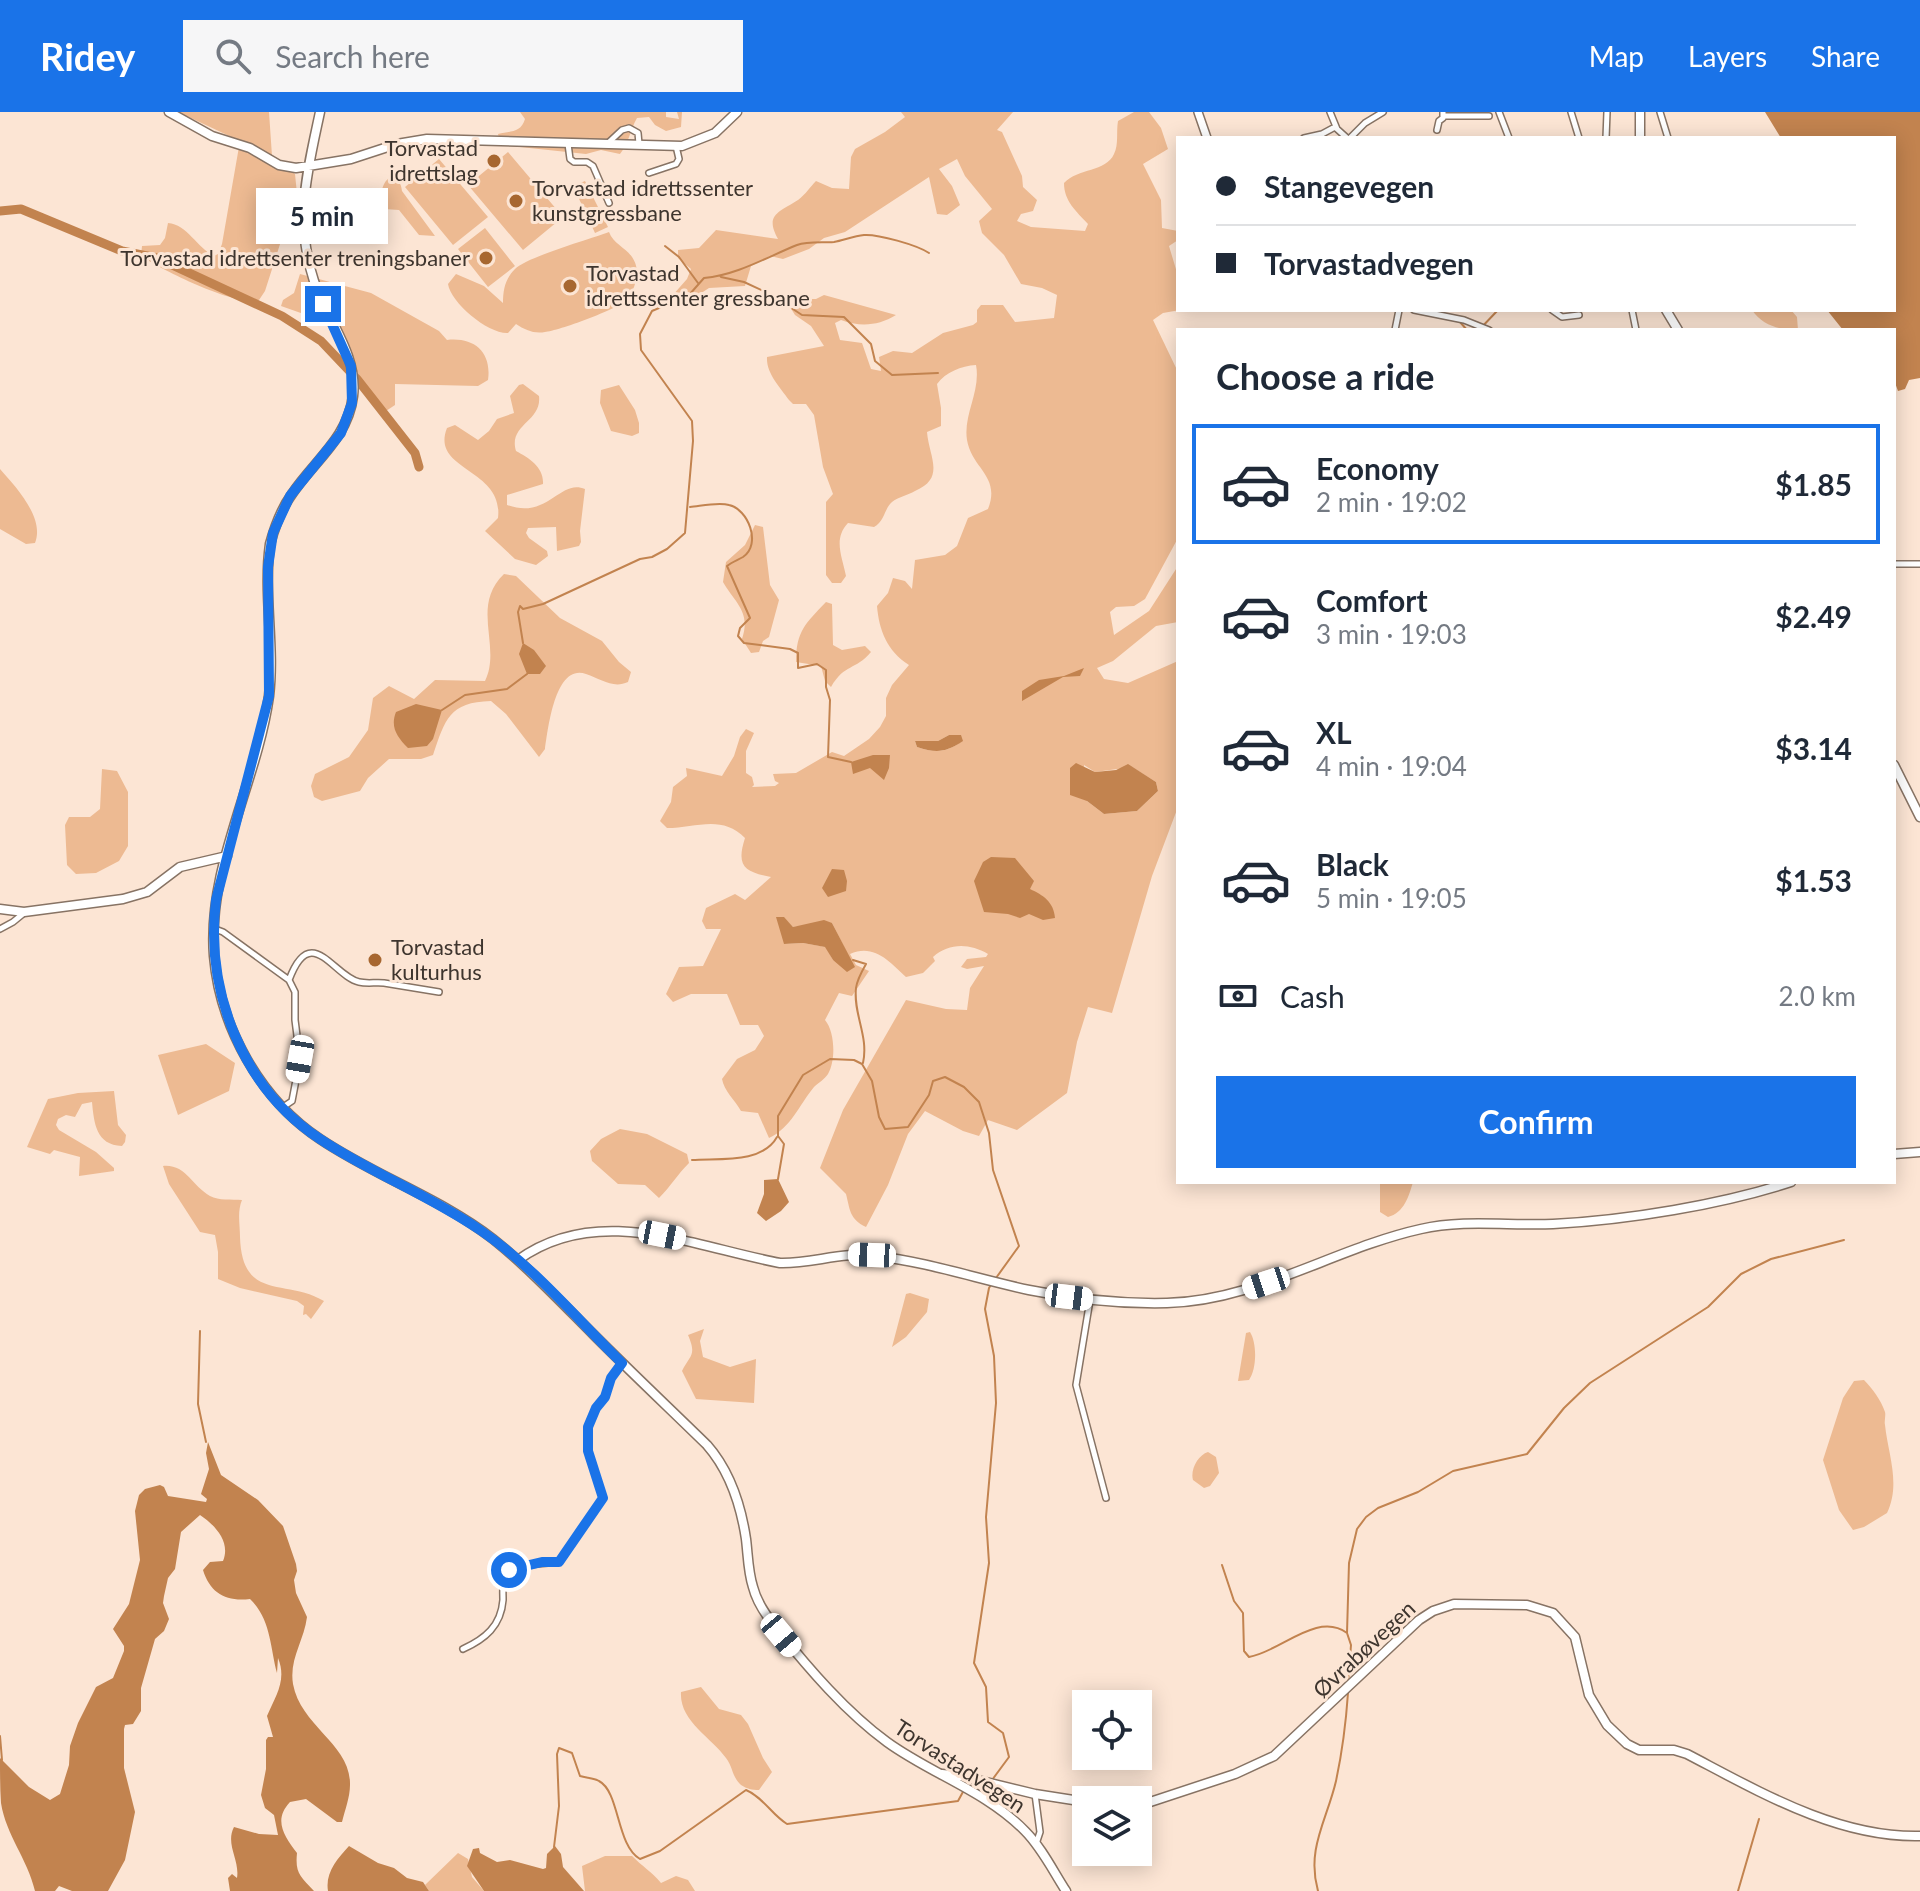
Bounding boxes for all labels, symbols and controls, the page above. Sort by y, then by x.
search box [183,20,743,92]
text: Ridey [40,33,135,79]
icon: search [211,34,255,78]
text: Search here [275,38,430,74]
text: Map [1589,39,1644,73]
text: Layers [1688,39,1767,73]
text: Share [1811,39,1880,73]
place label: Torvastad idrettslag [385,134,478,186]
marker: Torvastad idrettslag [485,152,503,170]
text: Stangevegen [1264,168,1434,204]
place label: Torvastad idrettssenter kunstgressbane [532,174,753,226]
callout: 5 min [257,188,389,244]
marker: Torvastad idrettssenter kunstgressbane [507,192,525,210]
text: 5 min [290,200,354,232]
place label: Torvastad idrettsenter treningsbaner [120,244,470,271]
text: Torvastadvegen [1264,245,1474,281]
marker: Torvastad idrettsenter treningsbaner [477,249,495,267]
place label: Torvastad idrettssenter gressbane [586,259,810,311]
marker: Torvastad idrettssenter gressbane [561,277,579,295]
route end [305,286,341,322]
text: Choose a ride [1216,354,1435,398]
icon: car [1220,448,1292,520]
text: Economy [1316,450,1439,486]
text: $1.85 [1775,466,1852,502]
text: 2 min · 19:02 [1316,486,1467,518]
icon: car [1220,580,1292,652]
text: Comfort [1316,582,1428,618]
text: $2.49 [1775,598,1852,634]
text: 3 min · 19:03 [1316,618,1467,650]
icon: car [1220,712,1292,784]
text: XL [1316,714,1352,750]
text: $3.14 [1775,730,1852,766]
text: 4 min · 19:04 [1316,750,1467,782]
icon: car [1220,844,1292,916]
text: Black [1316,846,1389,882]
text: $1.53 [1775,862,1852,898]
text: 5 min · 19:05 [1316,882,1467,914]
place label: Torvastad kulturhus [391,933,485,985]
marker: Torvastad kulturhus [366,951,384,969]
icon: cash [1216,974,1260,1018]
text: Cash [1280,978,1345,1014]
text: 2.0 km [1778,980,1856,1012]
car [284,1033,316,1085]
button: Confirm [1216,1076,1856,1168]
car [636,1219,688,1251]
car [848,1242,896,1268]
car [1239,1264,1293,1302]
car [1044,1282,1094,1312]
route start [491,1552,527,1588]
street label: Øvrabøvegen [1307,1594,1420,1703]
car [756,1609,806,1661]
map controls [1072,1690,1152,1866]
button: locate [1072,1690,1152,1770]
street label: Torvastadvegen [889,1713,1031,1818]
button: layers [1072,1786,1152,1866]

